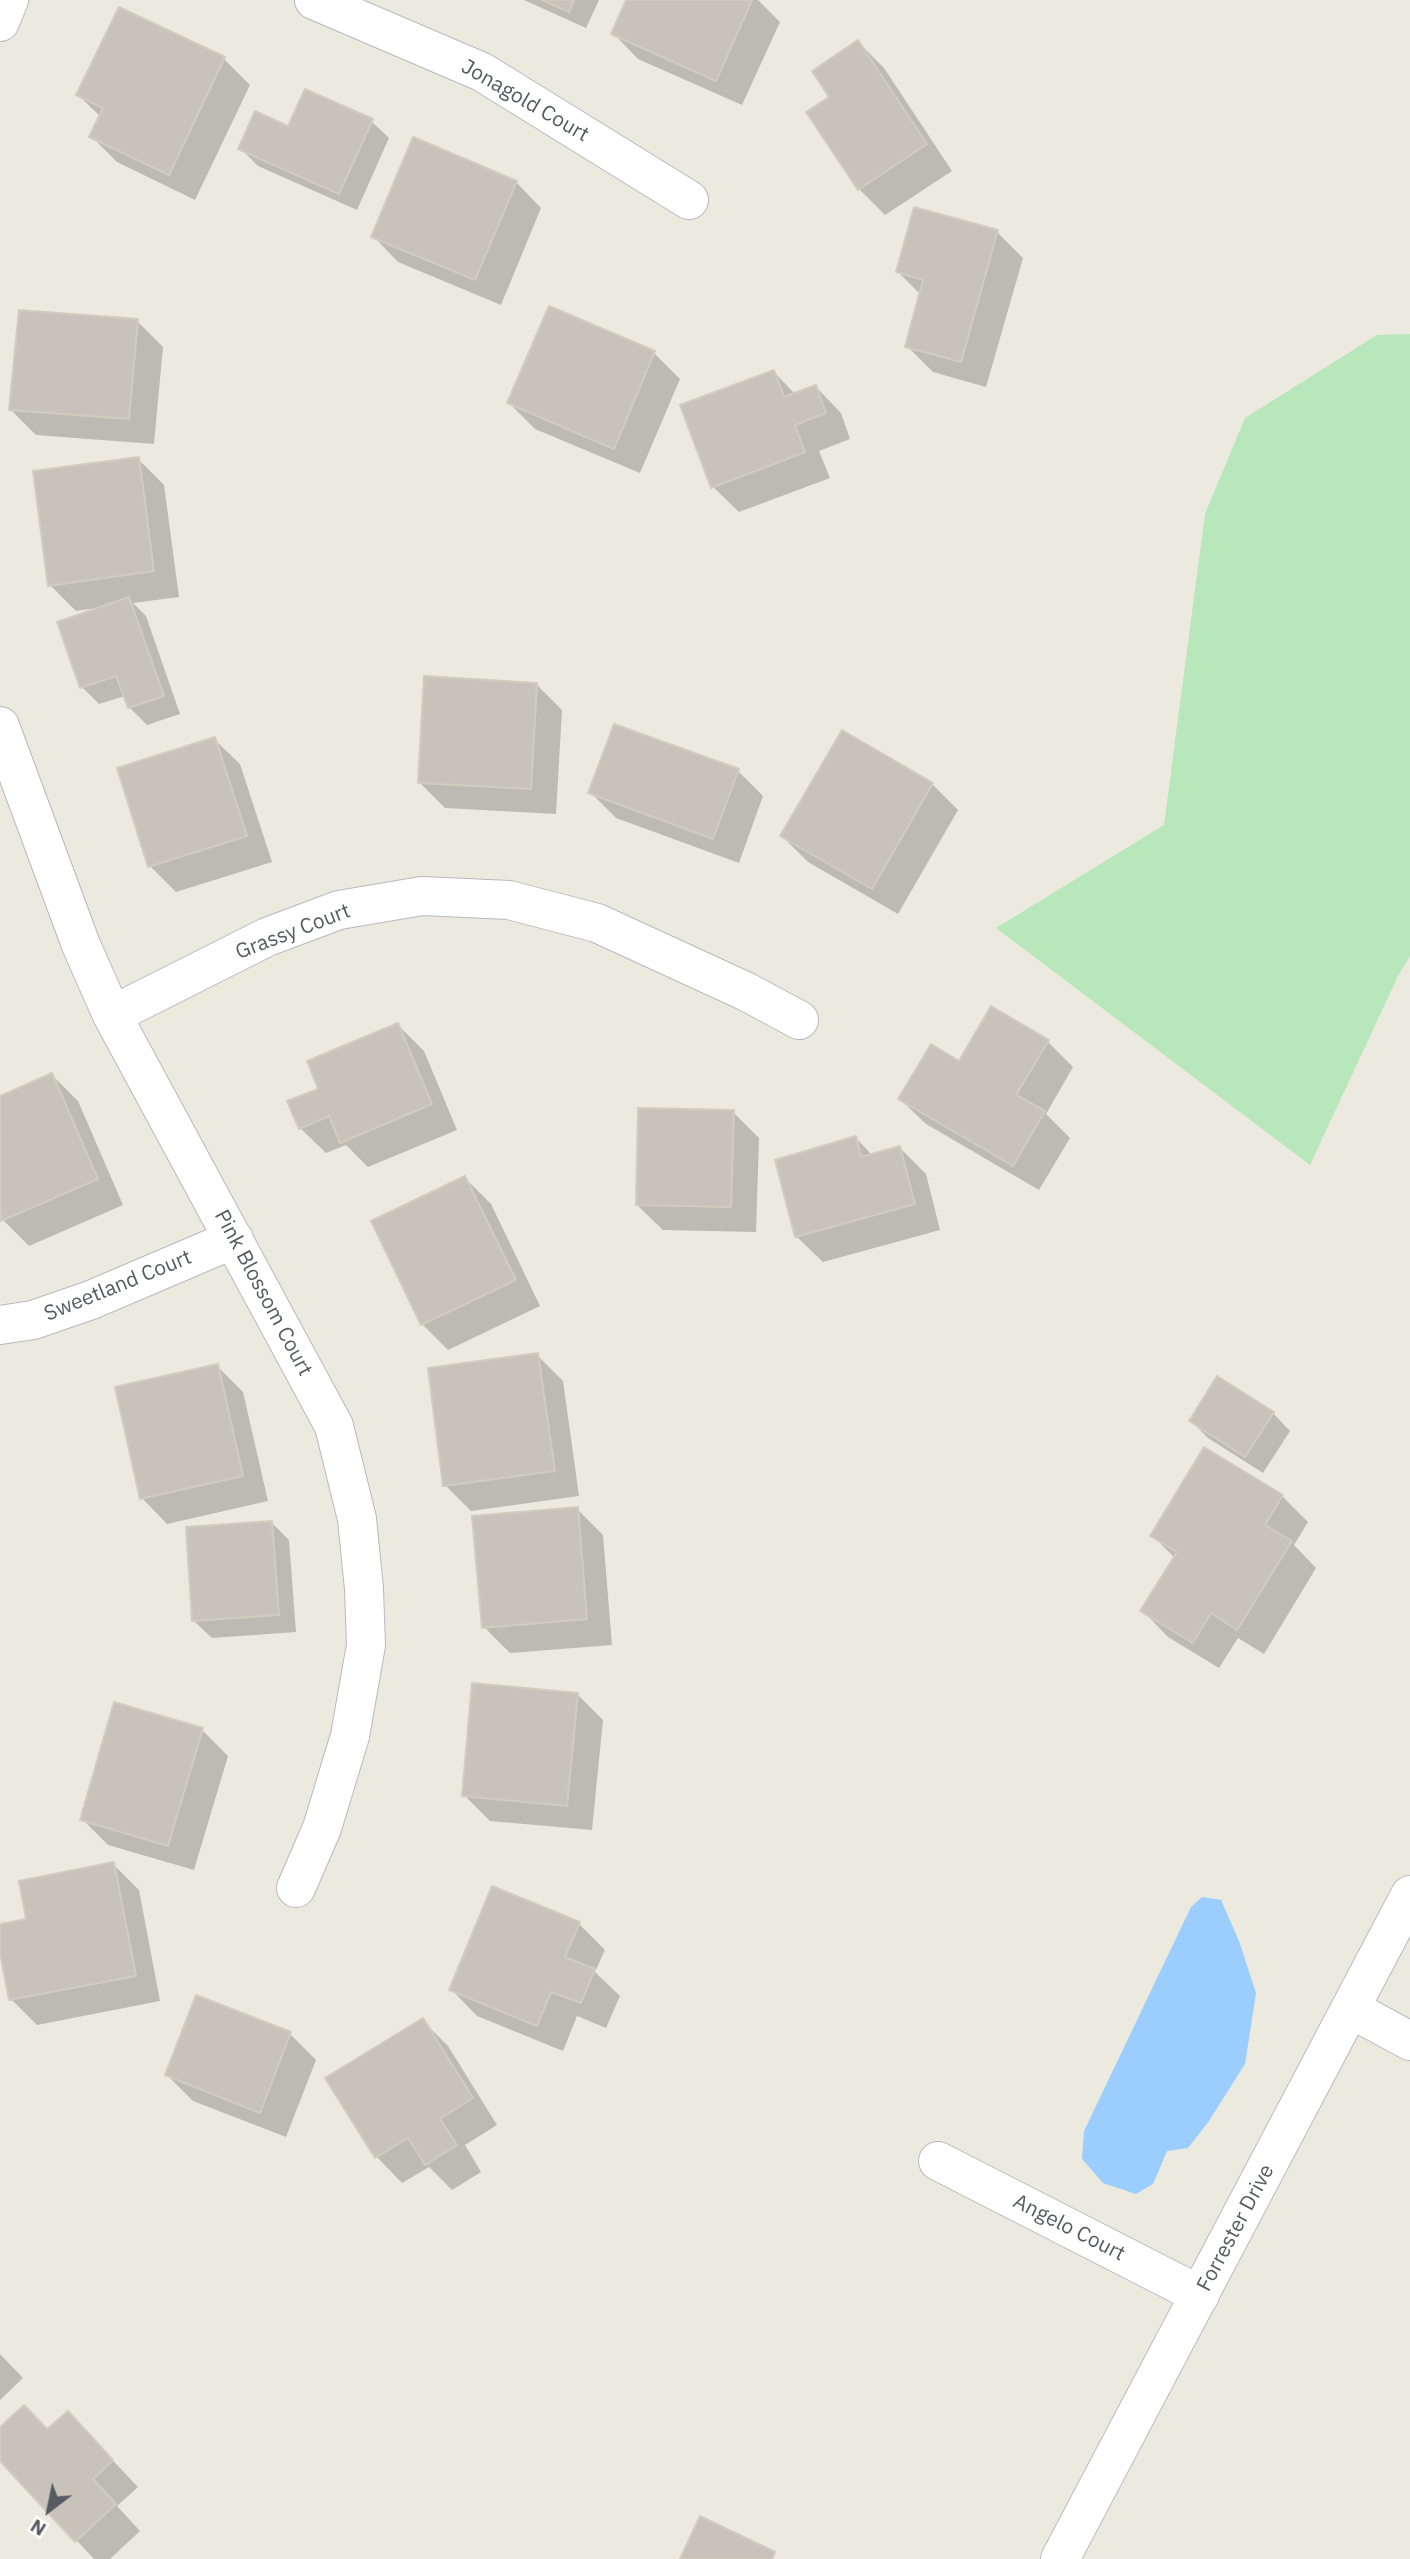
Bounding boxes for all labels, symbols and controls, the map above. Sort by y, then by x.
street label: Jonagold Court [457,54,593,148]
street label: Grassy Court [232,899,354,965]
street label: Pink Blossom Court [209,1206,317,1380]
street label: Sweetland Court [41,1245,195,1327]
street label: Forrester Drive [1192,2160,1280,2296]
street label: Angelo Court [1009,2189,1129,2267]
north arrow [14,2475,84,2545]
text: N [26,2514,50,2542]

